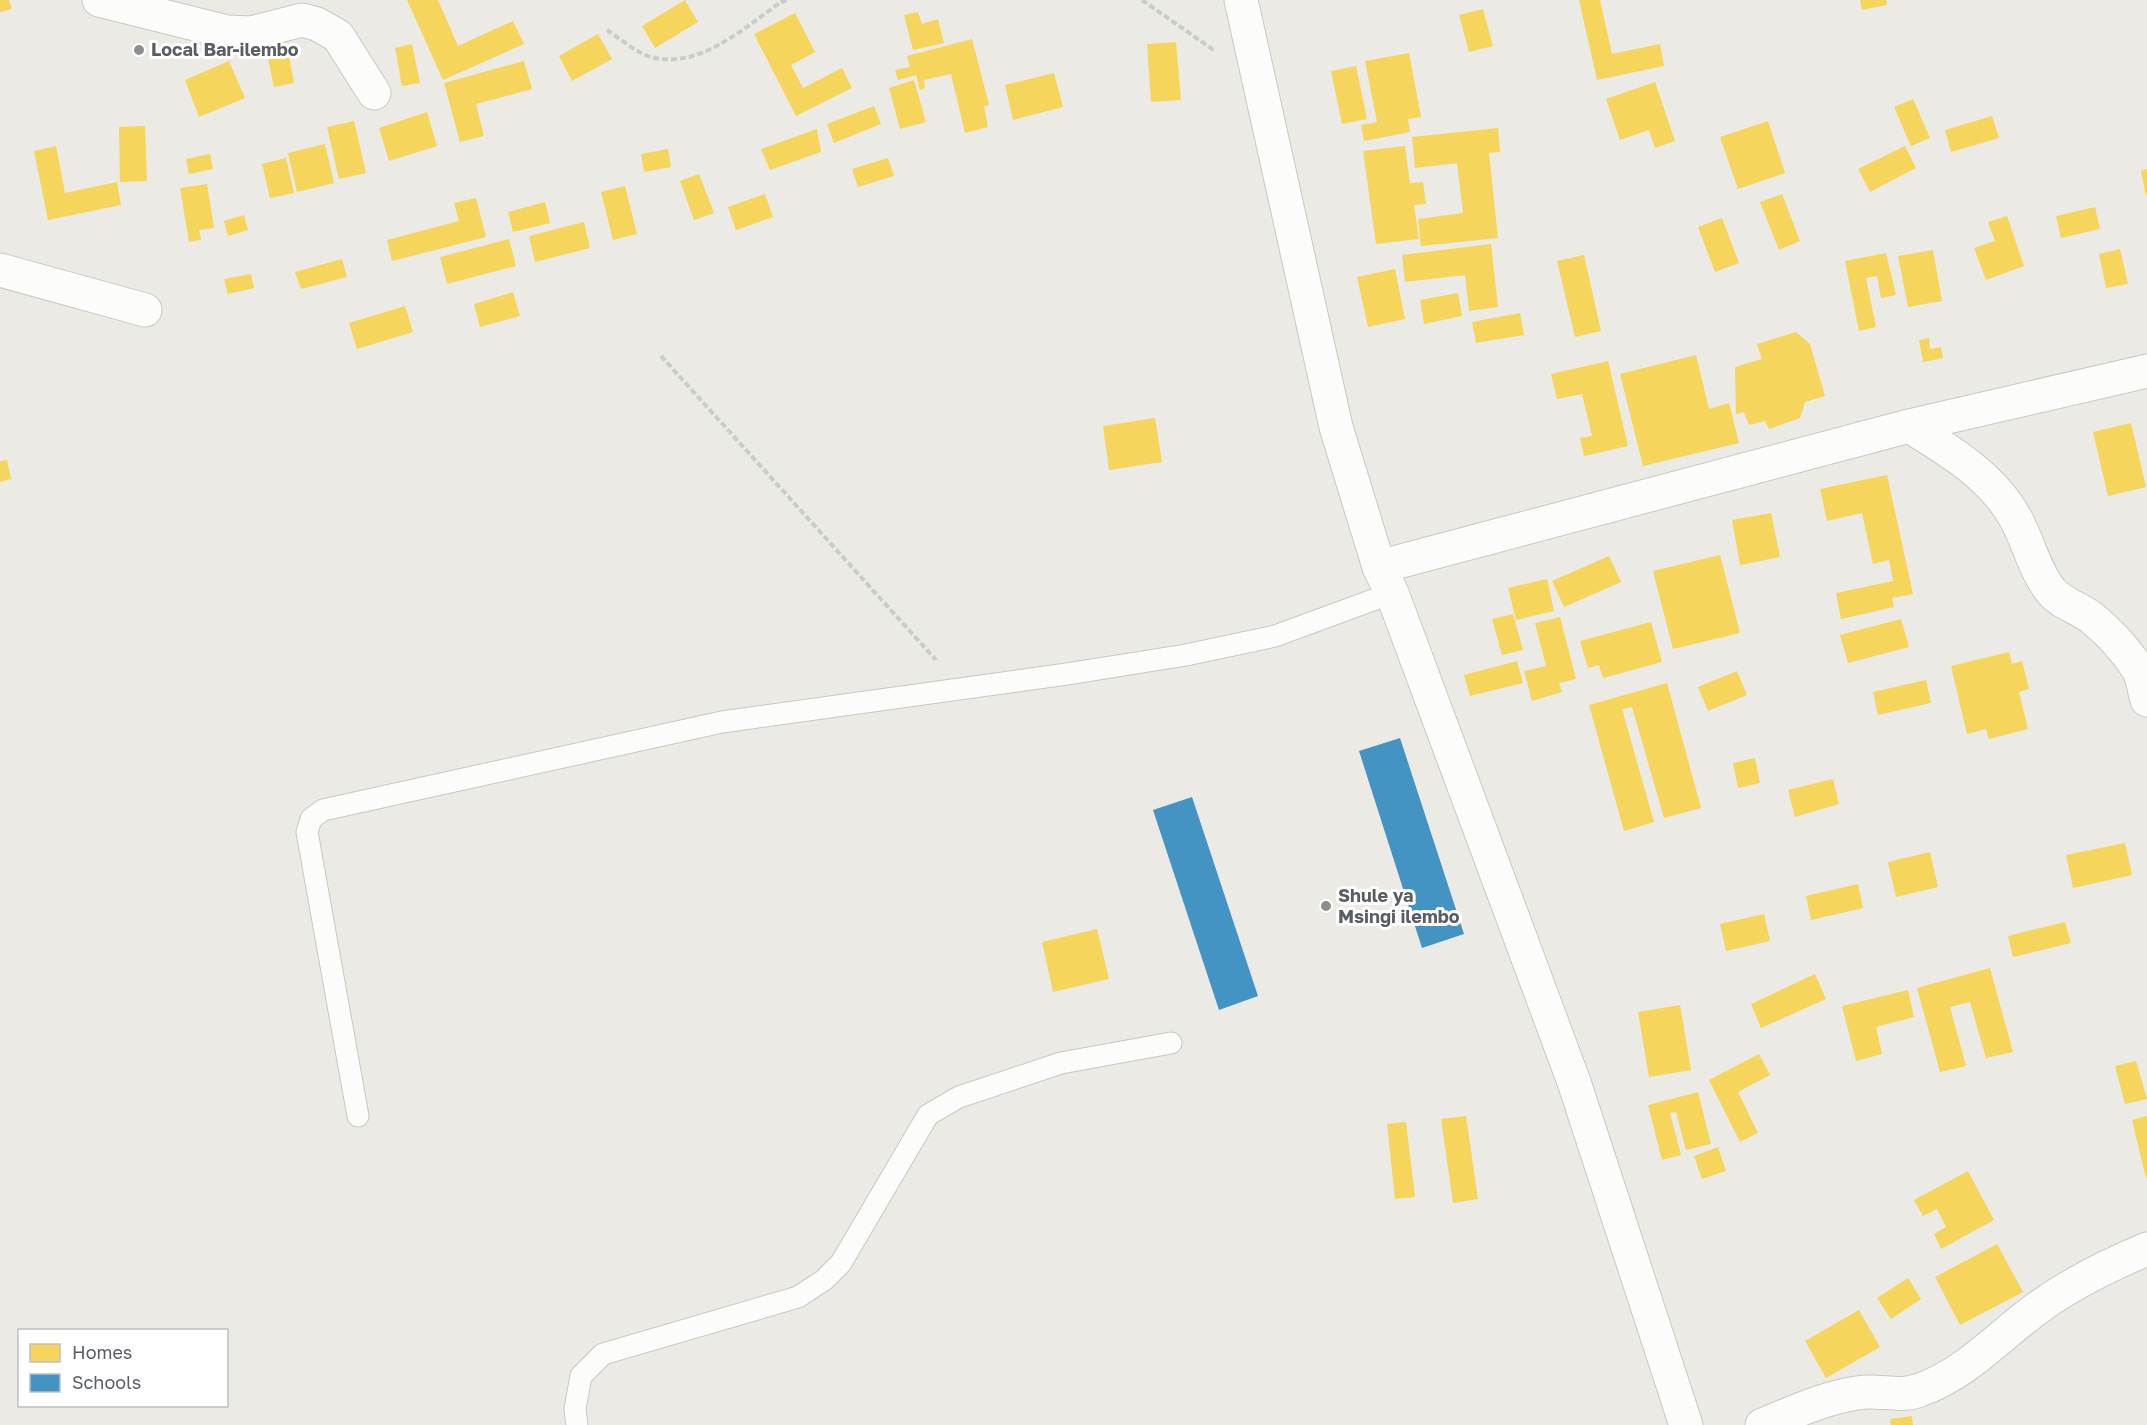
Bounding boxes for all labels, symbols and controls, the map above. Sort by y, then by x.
place label: Local Bar-ilembo [151,38,299,60]
marker: Local Bar-ilembo [132,43,146,57]
place label: Shule ya Msingi ilembo [1338,884,1460,927]
marker: Shule ya Msingi ilembo [1319,899,1333,913]
legend [18,1329,228,1407]
text: Homes [72,1341,132,1363]
text: Schools [72,1371,141,1393]

